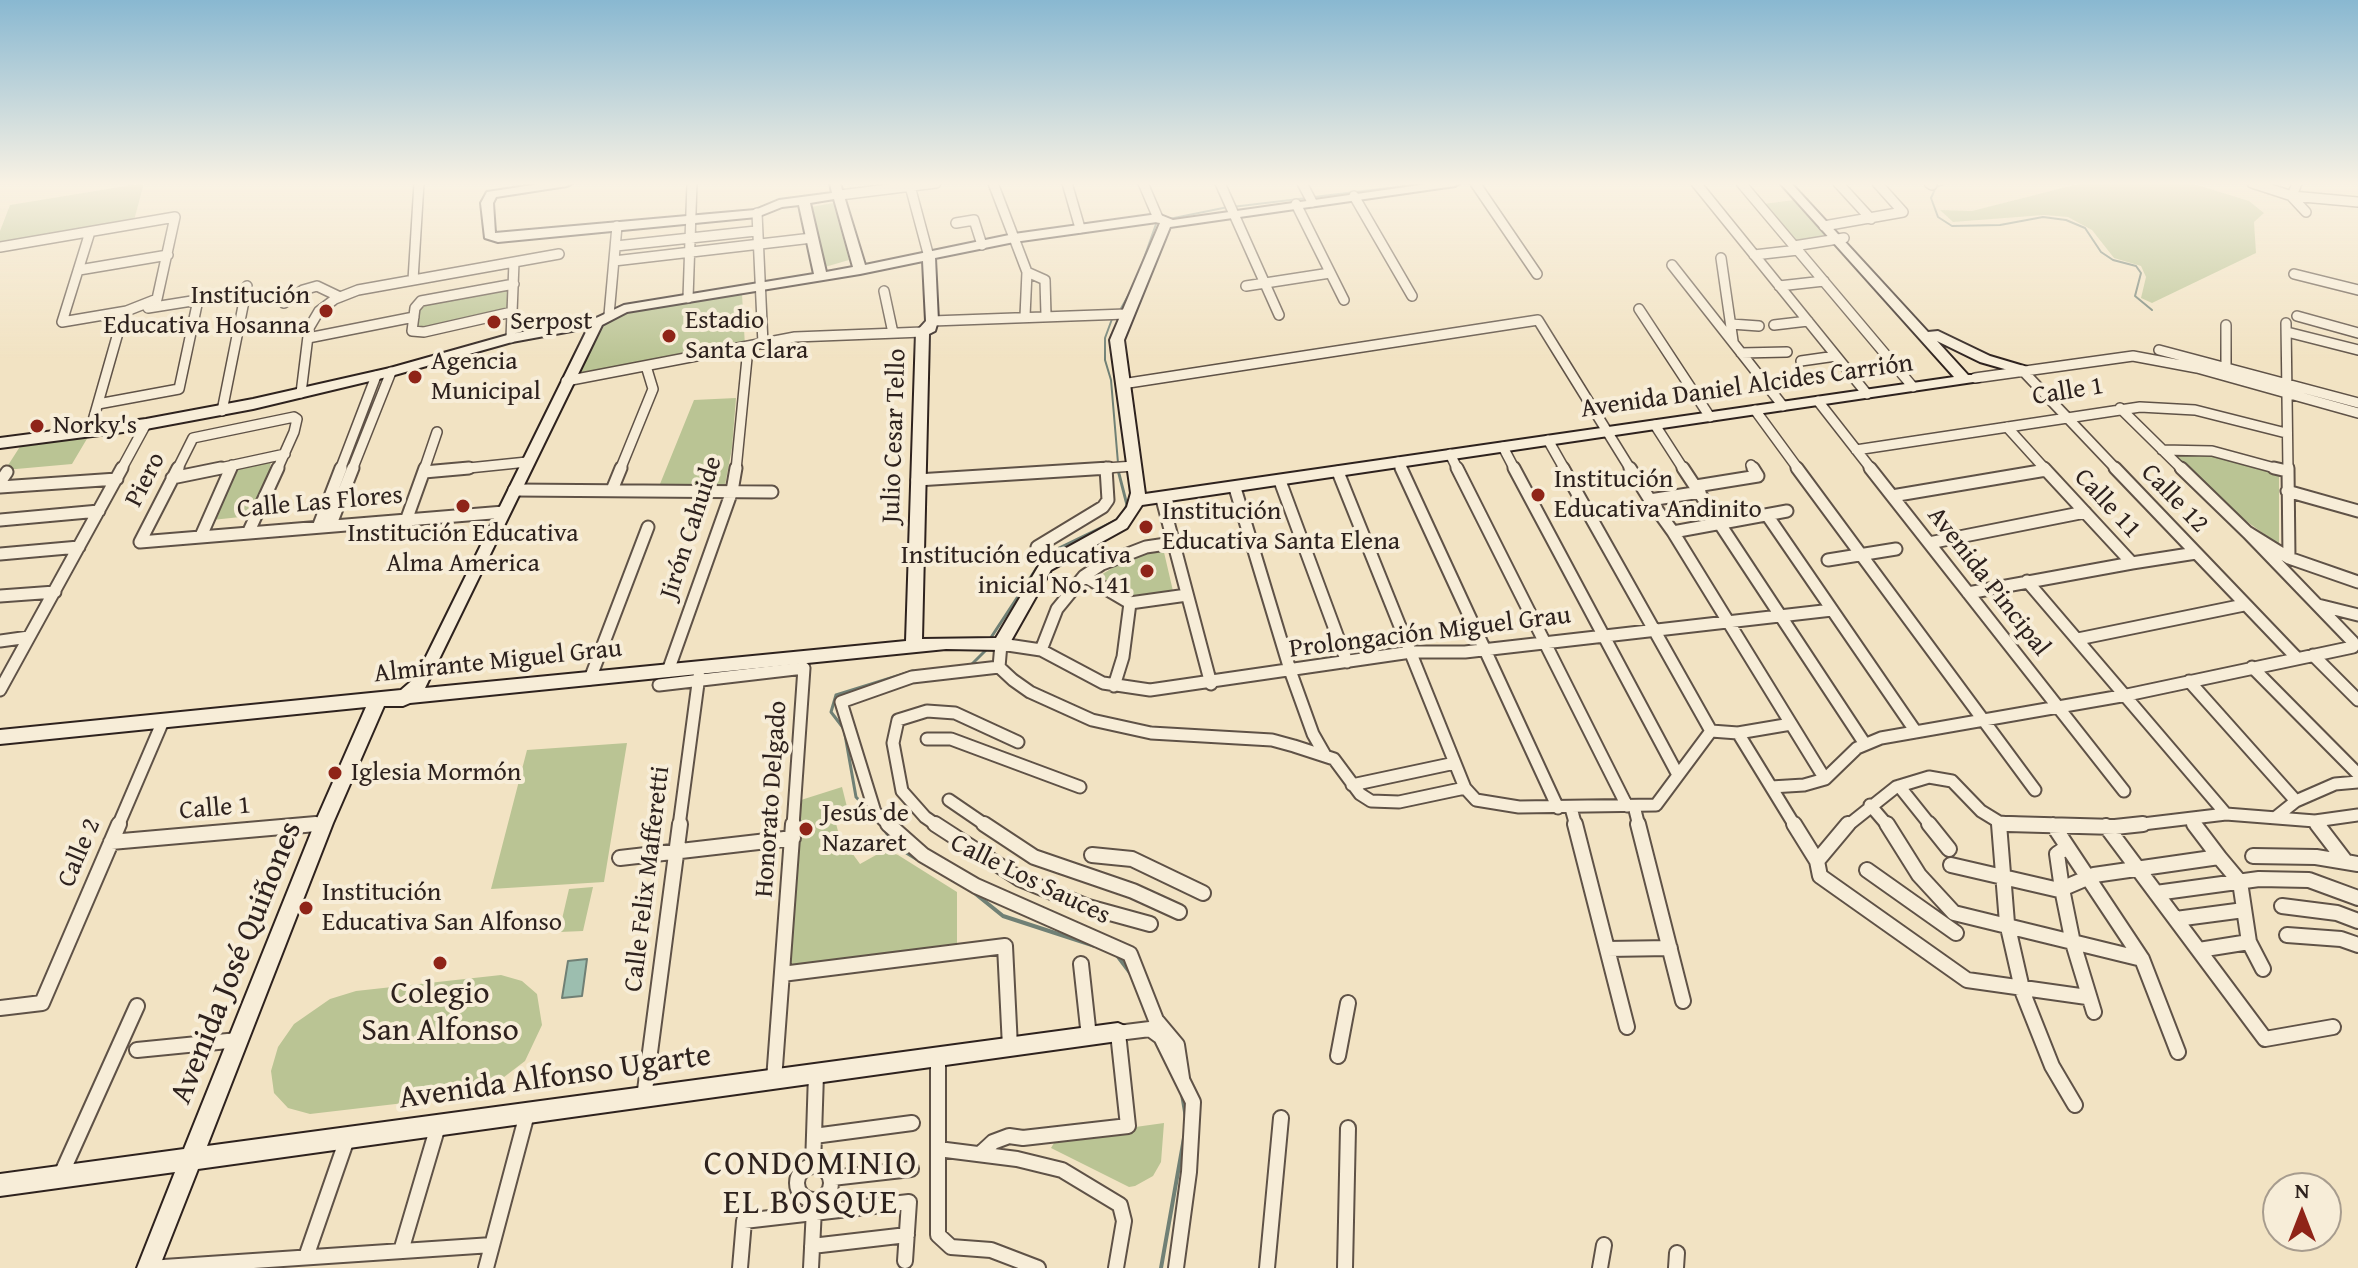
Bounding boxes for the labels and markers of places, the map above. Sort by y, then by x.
place label: Institución Educativa Hosanna [104,280,310,342]
marker: Institución Educativa Hosanna [317,302,335,320]
place label: Estadio Santa Clara [685,305,808,366]
place label: Serpost [510,306,592,338]
marker: Serpost [485,313,503,331]
marker: Estadio Santa Clara [660,327,678,345]
place label: Agencia Municipal [431,346,541,408]
marker: Agencia Municipal [406,368,424,386]
place label: Norky's [53,410,137,442]
marker: Norky's [28,417,46,435]
place label: Institución Educativa Andinito [1554,464,1762,526]
marker: Institución Educativa Andinito [1529,486,1547,504]
place label: Institución Educativa Santa Elena [1162,496,1400,558]
marker: Institución Educativa Alma America [454,497,472,515]
place label: Institución Educativa Alma America [347,518,579,580]
marker: Institución Educativa Santa Elena [1137,518,1155,536]
place label: Institución educativa inicial No. 141 [901,540,1131,602]
marker: Institución educativa inicial No. 141 [1138,562,1156,580]
place label: Iglesia Mormón [351,757,521,789]
marker: Iglesia Mormón [326,764,344,782]
place label: Jesús de Nazaret [822,798,909,860]
marker: Jesús de Nazaret [797,820,815,838]
place label: Institución Educativa San Alfonso [322,877,562,938]
marker: Institución Educativa San Alfonso [297,899,315,917]
marker: Colegio San Alfonso [431,954,449,972]
place label: Colegio San Alfonso [361,976,519,1051]

